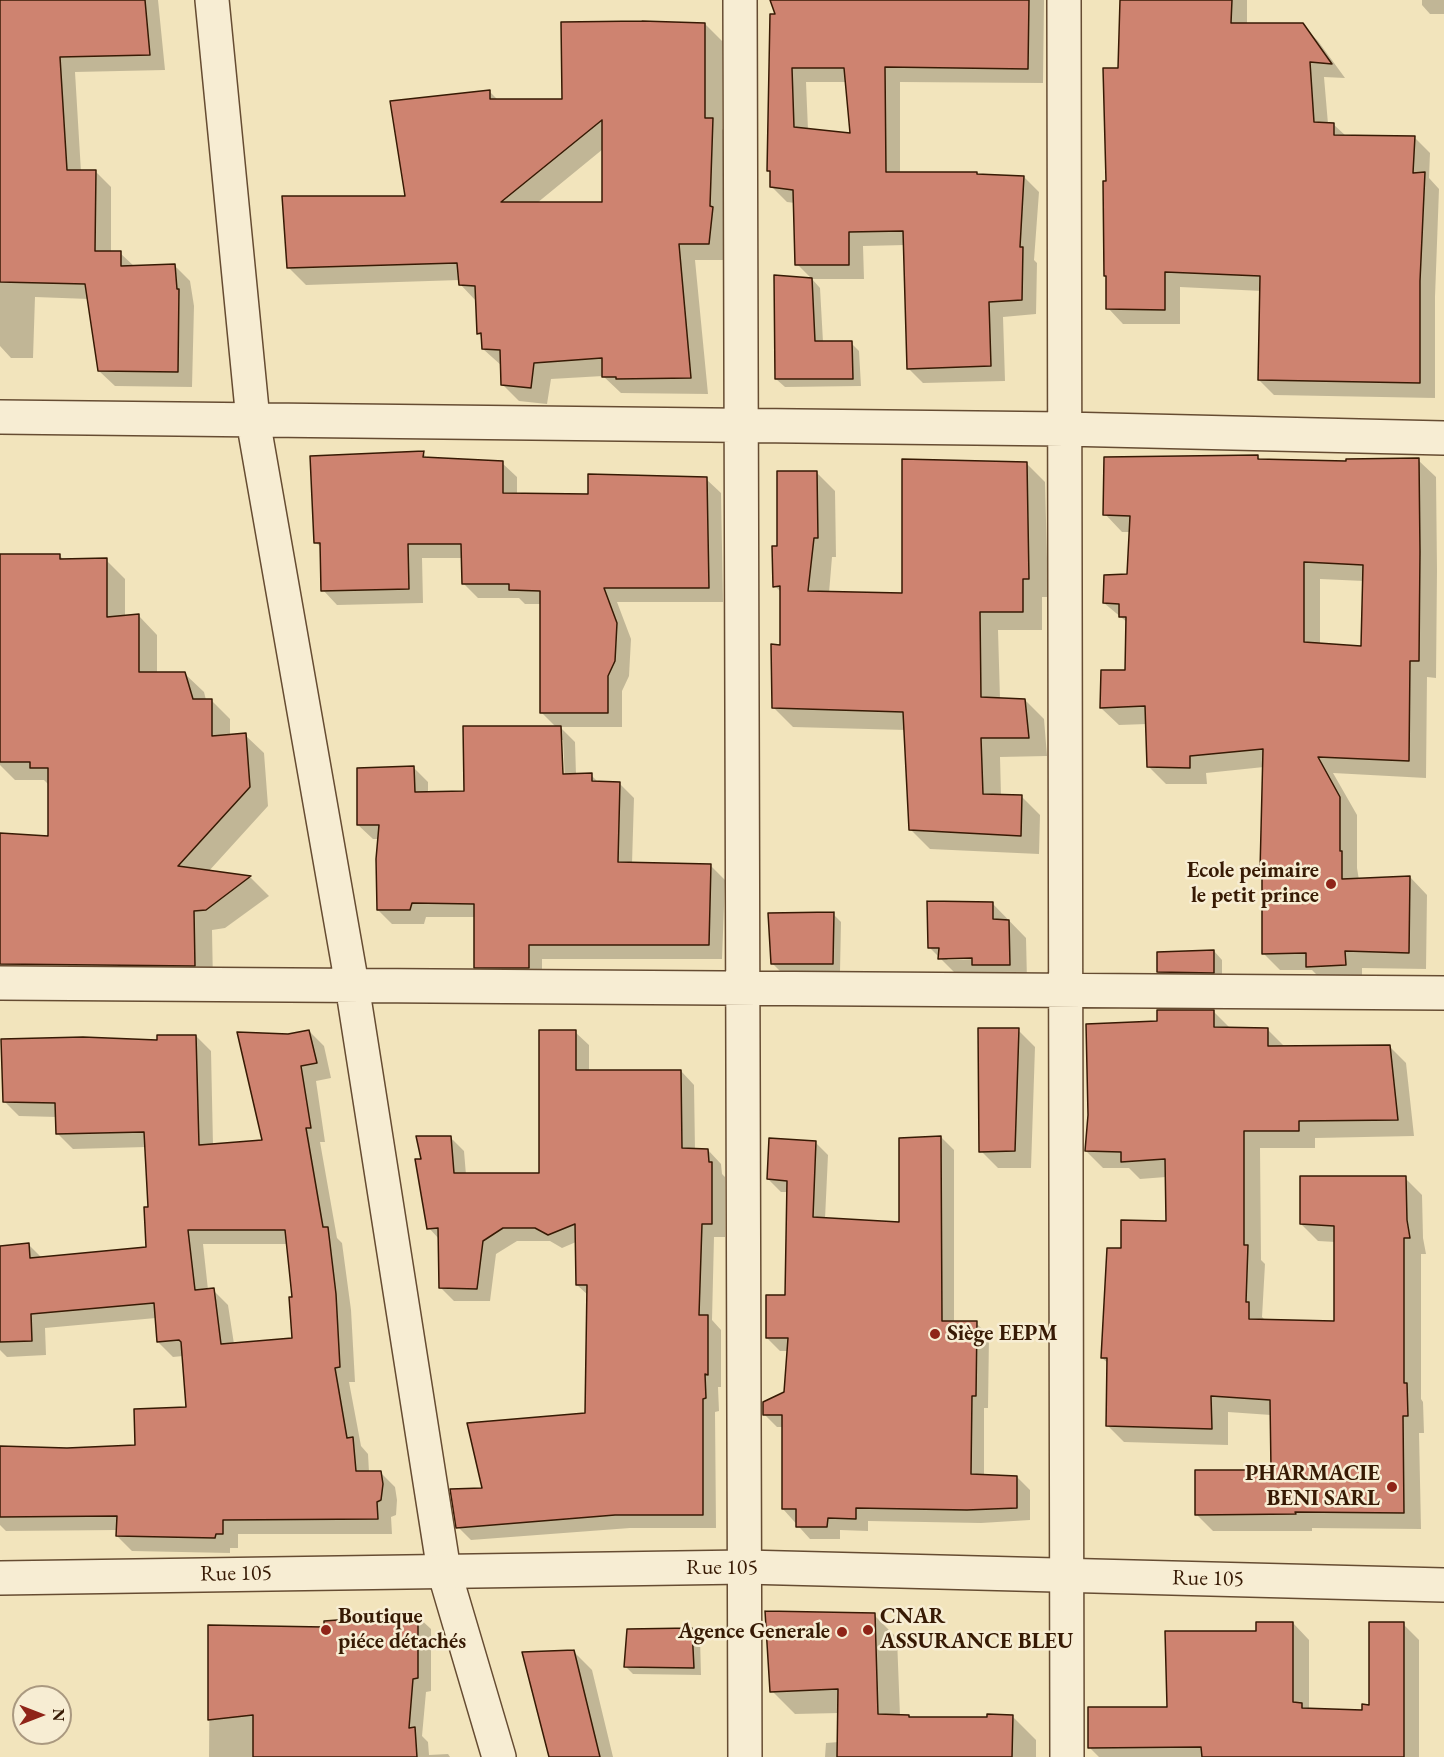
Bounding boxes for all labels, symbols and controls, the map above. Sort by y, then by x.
place label: Ecole peimaire le petit prince [1187,858,1319,909]
marker: Ecole peimaire le petit prince [1324,877,1338,891]
place label: Siège EEPM [947,1321,1058,1347]
marker: Siège EEPM [928,1327,942,1341]
place label: PHARMACIE BENI SARL [1245,1461,1380,1512]
marker: PHARMACIE BENI SARL [1385,1480,1399,1494]
street label: Rue 105 [686,1555,758,1581]
street label: Rue 105 [200,1560,272,1588]
street label: Rue 105 [1172,1565,1244,1593]
place label: Boutique piéce détachés [338,1604,466,1656]
place label: CNAR ASSURANCE BLEU [880,1604,1073,1656]
place label: Agence Generale [678,1619,830,1645]
marker: Boutique piéce détachés [319,1623,333,1637]
marker: CNAR ASSURANCE BLEU [861,1623,875,1637]
marker: Agence Generale [835,1625,849,1639]
north arrow [12,1685,72,1745]
text: N [48,1709,69,1721]

